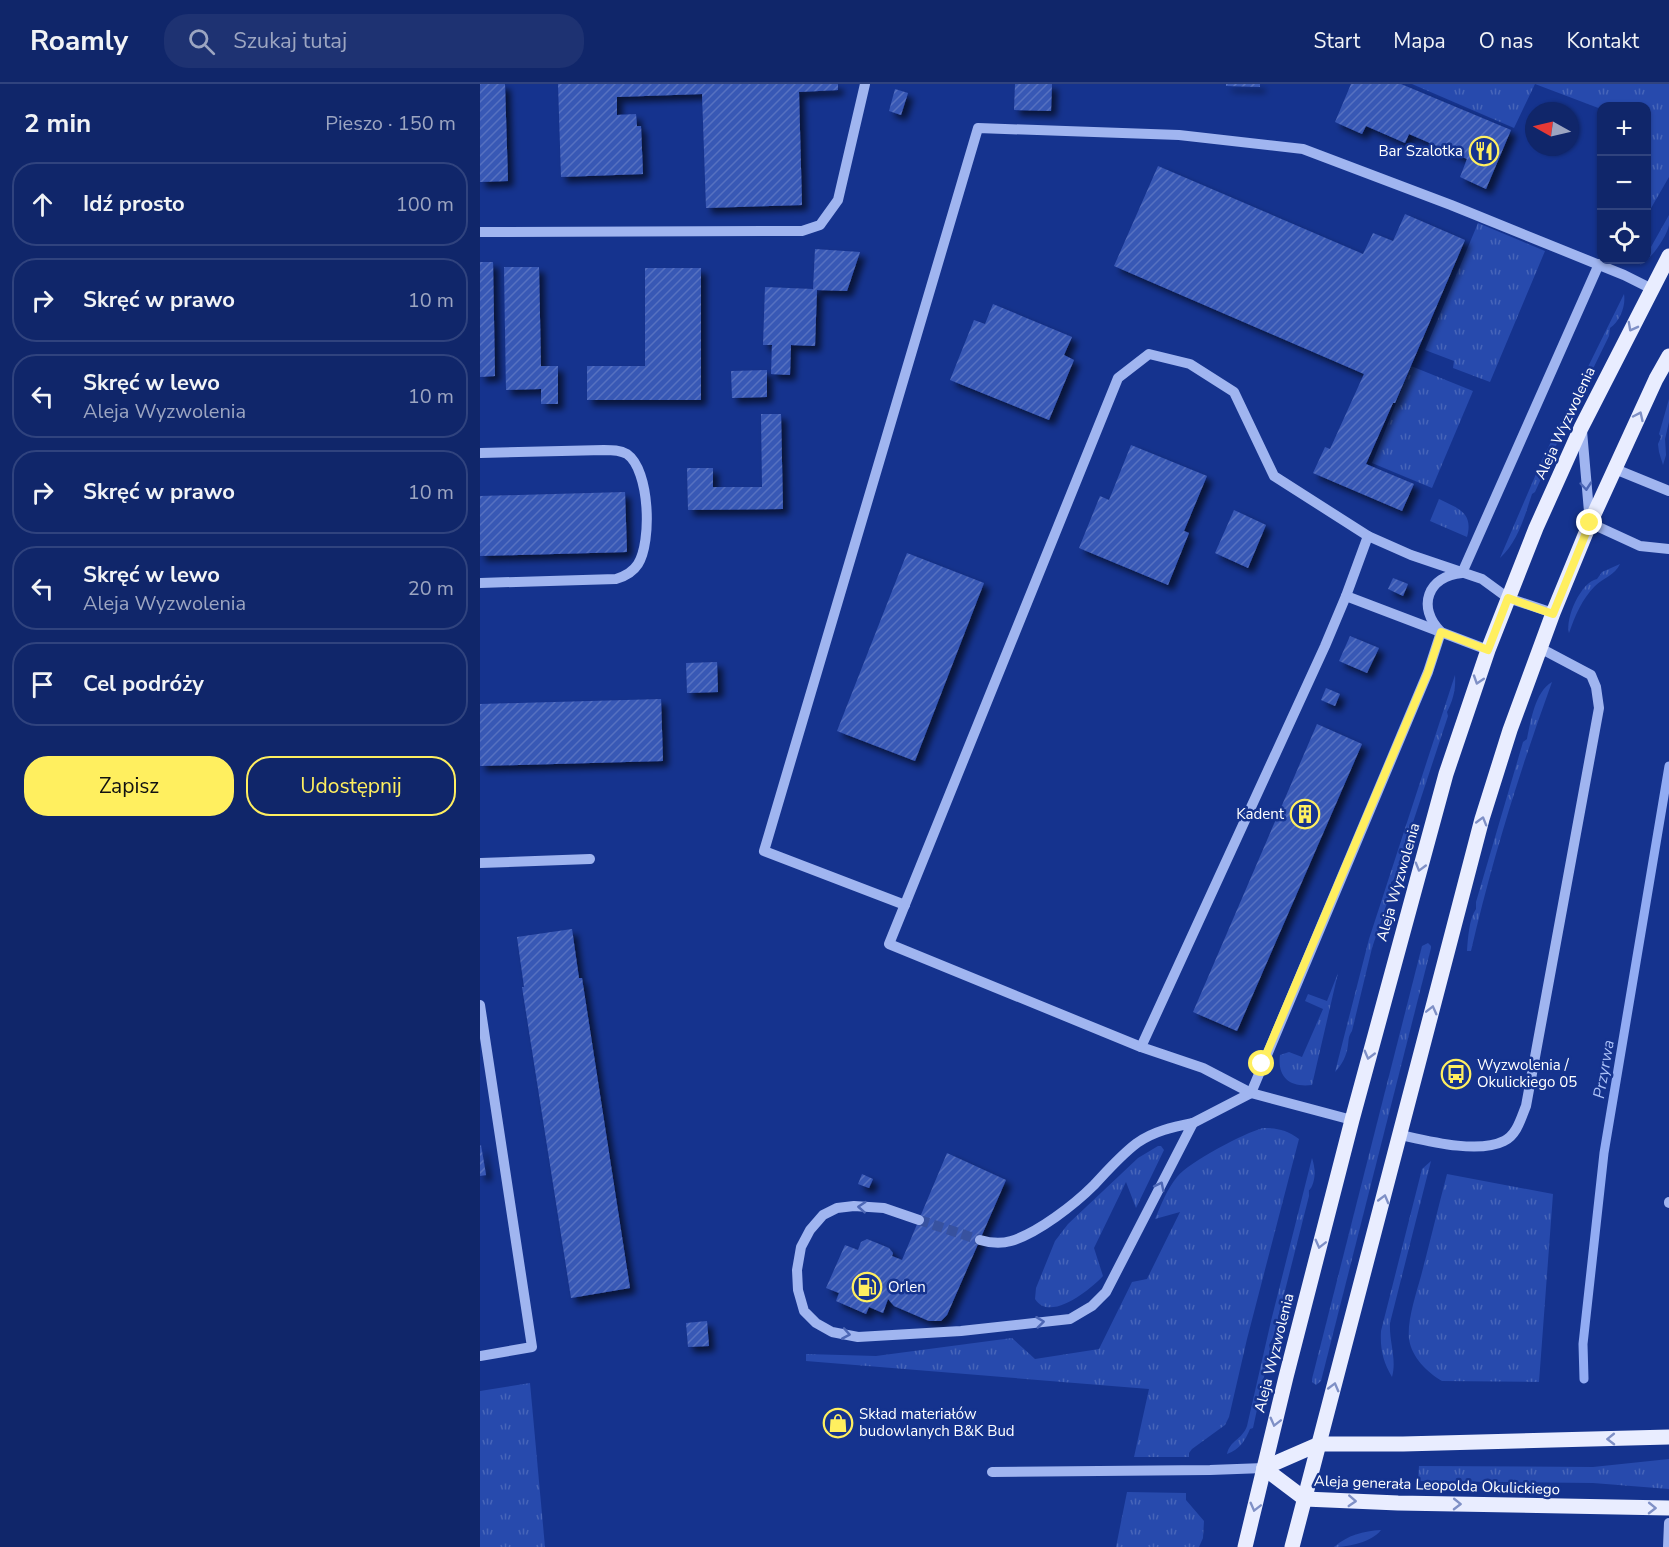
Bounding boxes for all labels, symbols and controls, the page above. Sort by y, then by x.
search box [164,14,584,68]
text: Roamly [30,22,128,60]
icon: search [185,25,218,58]
text: Szukaj tutaj [233,26,347,56]
text: Start [1314,27,1360,55]
text: Mapa [1393,27,1446,55]
text: O nas [1479,27,1533,55]
text: Kontakt [1566,27,1639,55]
north arrow [1525,102,1579,156]
map controls [1597,102,1651,264]
button: + [1597,102,1651,156]
text: 2 min [24,106,91,141]
text: Pieszo · 150 m [325,110,456,137]
restaurant icon: Bar Szalotka [1468,135,1500,167]
place label: Bar Szalotka [1378,141,1463,161]
button: − [1597,156,1651,210]
icon: ahead [26,188,59,221]
text: Idź prosto [83,189,185,219]
text: 100 m [396,191,454,218]
button: locate [1597,210,1651,264]
icon: right [26,284,59,317]
text: Skręć w prawo [83,285,235,315]
text: 10 m [408,287,454,314]
one-way arrow [1628,321,1639,331]
street label: Aleja Wyzwolenia [1530,363,1600,483]
text: Skręć w lewo [83,368,220,398]
icon: left [26,380,59,413]
text: 10 m [408,383,454,410]
text: Aleja Wyzwolenia [83,398,246,425]
one-way arrow [1632,412,1644,423]
icon: right [26,476,59,509]
text: Skręć w prawo [83,477,235,507]
text: 10 m [408,479,454,506]
one-way arrow [1580,482,1593,491]
route end [1576,509,1602,535]
text: Skręć w lewo [83,560,220,590]
icon: left [26,572,59,605]
text: 20 m [408,575,454,602]
text: Aleja Wyzwolenia [83,590,246,617]
icon: arrive [26,668,59,701]
text: Cel podróży [83,669,204,699]
one-way arrow [1472,674,1485,685]
button: Zapisz [24,756,234,816]
button: Udostępnij [246,756,456,816]
building icon: Kadent [1289,798,1321,830]
place label: Kadent [1236,804,1285,824]
one-way arrow [1475,816,1487,827]
street label: Aleja Wyzwolenia [1372,820,1424,944]
one-way arrow [1415,862,1428,872]
one-way arrow [1425,1005,1438,1015]
water label: Przyrwa [1588,1038,1620,1100]
route start [1248,1050,1274,1076]
one-way arrow [1364,1050,1377,1060]
place label: Wyzwolenia / Okulickiego 05 [1477,1055,1577,1092]
bus stop icon: Wyzwolenia / Okulickiego 05 [1440,1058,1472,1090]
one-way arrow [1153,1181,1165,1192]
one-way arrow [1376,1194,1389,1204]
one-way arrow [858,1200,867,1213]
one-way arrow [1315,1238,1328,1248]
fuel station icon: Orlen [851,1271,883,1303]
place label: Orlen [888,1277,926,1297]
street label: Aleja Wyzwolenia [1249,1291,1299,1415]
one-way arrow [1035,1316,1044,1329]
one-way arrow [841,1328,850,1340]
one-way arrow [1327,1382,1339,1393]
place label: Skład materiałów budowlanych B&K Bud [859,1404,1015,1441]
shop icon: Skład materiałów budowlanych B&K Bud [822,1407,854,1439]
one-way arrow [1270,1417,1283,1427]
one-way arrow [1606,1432,1615,1445]
street label: Aleja generała Leopolda Okulickiego [1314,1471,1560,1499]
one-way arrow [1347,1495,1356,1508]
one-way arrow [1452,1498,1461,1511]
one-way arrow [1647,1501,1656,1514]
one-way arrow [1249,1502,1262,1512]

